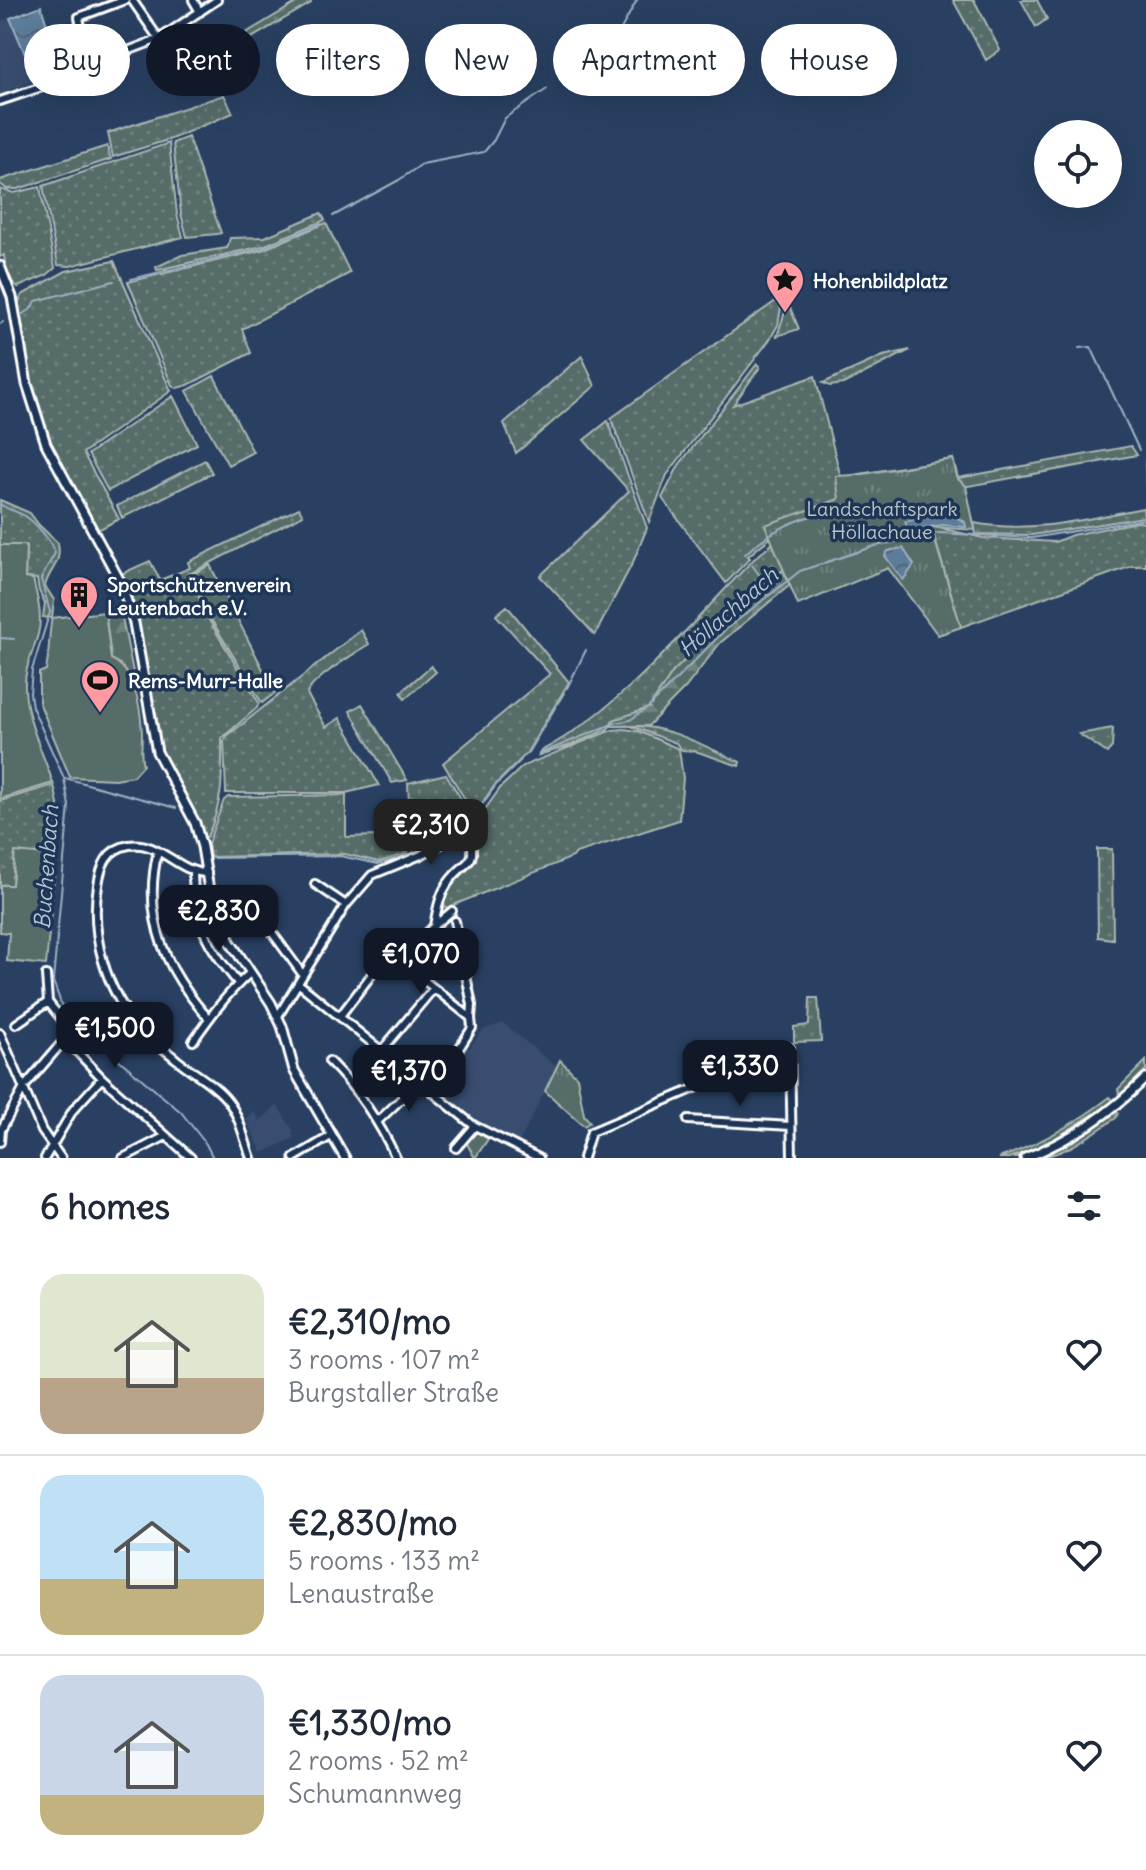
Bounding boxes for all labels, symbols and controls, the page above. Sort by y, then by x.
chip: Buy [24,24,130,96]
chip: Rent [146,24,260,96]
chip: Filters [276,24,409,96]
chip: New [425,24,537,96]
chip: Apartment [553,24,745,96]
chip: House [761,24,897,96]
map controls [1034,120,1122,208]
button: locate [1034,120,1122,208]
place icon: Hohenbildplatz [764,259,806,314]
place label: Hohenbildplatz [813,268,948,293]
park label: Landschaftspark Höllachaue [806,496,958,544]
water label: Höllachbach [672,560,785,663]
place label: Sportschützenverein Leutenbach e.V. [107,572,291,620]
building icon: Sportschützenverein Leutenbach e.V. [58,574,100,629]
sports icon: Rems-Murr-Halle [79,659,121,714]
place label: Rems-Murr-Halle [128,668,283,693]
pin: €2,310 [366,799,496,867]
water label: Buchenbach [28,803,64,930]
text: €2,310 [392,808,470,841]
pin: €2,830 [154,885,284,953]
text: €2,830 [177,894,261,927]
pin: €1,070 [356,928,486,996]
text: €1,070 [382,937,460,970]
pin: €1,500 [50,1002,180,1070]
text: €1,500 [74,1011,156,1044]
pin: €1,330 [675,1040,805,1108]
pin: €1,370 [344,1045,474,1113]
text: €1,330 [701,1049,779,1082]
text: €1,370 [371,1054,447,1087]
icon: filters [1062,1184,1106,1228]
text: 6 homes [40,1185,170,1228]
text: €2,310/mo [288,1300,451,1343]
icon: home [104,1306,200,1402]
icon: heart [1062,1332,1106,1376]
text: 3 rooms · 107 m² [288,1343,480,1376]
text: Burgstaller Straße [288,1376,499,1409]
text: €2,830/mo [288,1501,457,1544]
icon: home [104,1507,200,1603]
icon: heart [1062,1533,1106,1577]
text: 5 rooms · 133 m² [288,1544,480,1577]
text: Lenaustraße [288,1577,434,1610]
text: €1,330/mo [288,1701,452,1744]
icon: home [104,1707,200,1803]
icon: heart [1062,1733,1106,1777]
text: 2 rooms · 52 m² [288,1744,469,1777]
text: Schumannweg [288,1777,462,1810]

